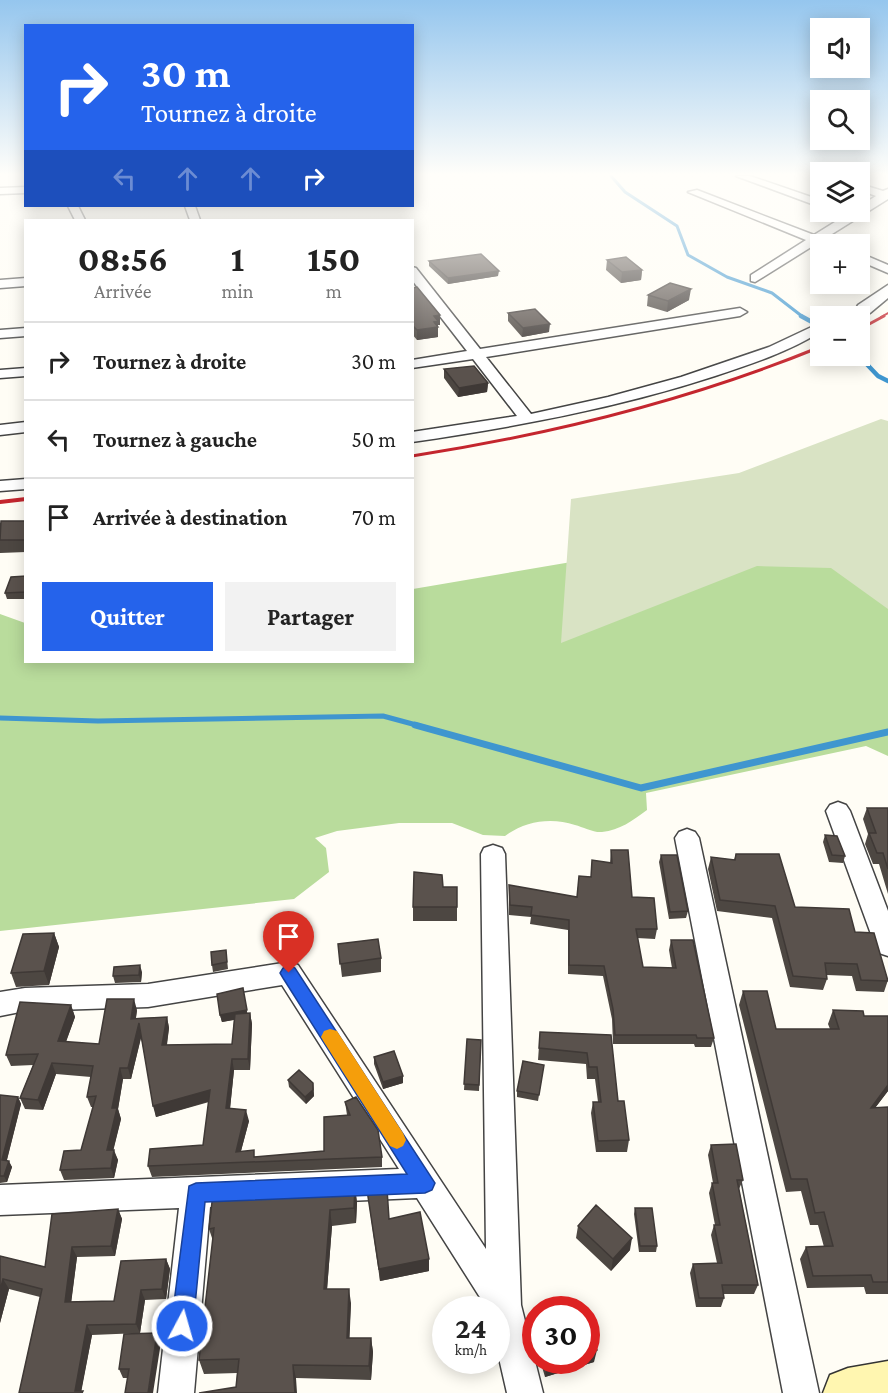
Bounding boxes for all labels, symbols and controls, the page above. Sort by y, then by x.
map controls [810,18,870,366]
button: sound [810,18,870,78]
icon: right [42,48,120,126]
text: 30 m [141,49,231,96]
button: search [810,90,870,150]
text: Tournez à droite [141,98,317,128]
icon: left [108,162,141,195]
icon: ahead [171,162,204,195]
icon: ahead [234,162,267,195]
icon: right [297,162,330,195]
button: layers [810,162,870,222]
button: + [810,234,870,294]
text: 08:56 [78,239,168,279]
text: 1 [231,239,244,279]
text: 150 [307,239,360,279]
text: Arrivée [94,280,152,302]
text: min [222,280,254,302]
text: m [326,280,342,302]
button: − [810,306,870,366]
icon: right [42,345,75,378]
text: Tournez à droite [93,349,246,374]
text: 30 m [351,349,396,374]
icon: left [42,423,75,456]
text: Tournez à gauche [93,427,257,452]
text: 50 m [351,427,396,452]
icon: arrive [42,501,75,534]
text: Arrivée à destination [93,505,287,530]
text: 70 m [352,505,396,530]
button: Quitter [42,582,213,651]
button: Partager [225,582,396,651]
pin [263,911,314,973]
icon: arrive [272,920,305,953]
position arrow [150,1294,214,1358]
speed limit sign: 30 [522,1296,600,1374]
text: 24 [455,1311,487,1344]
text: km/h [455,1342,487,1358]

